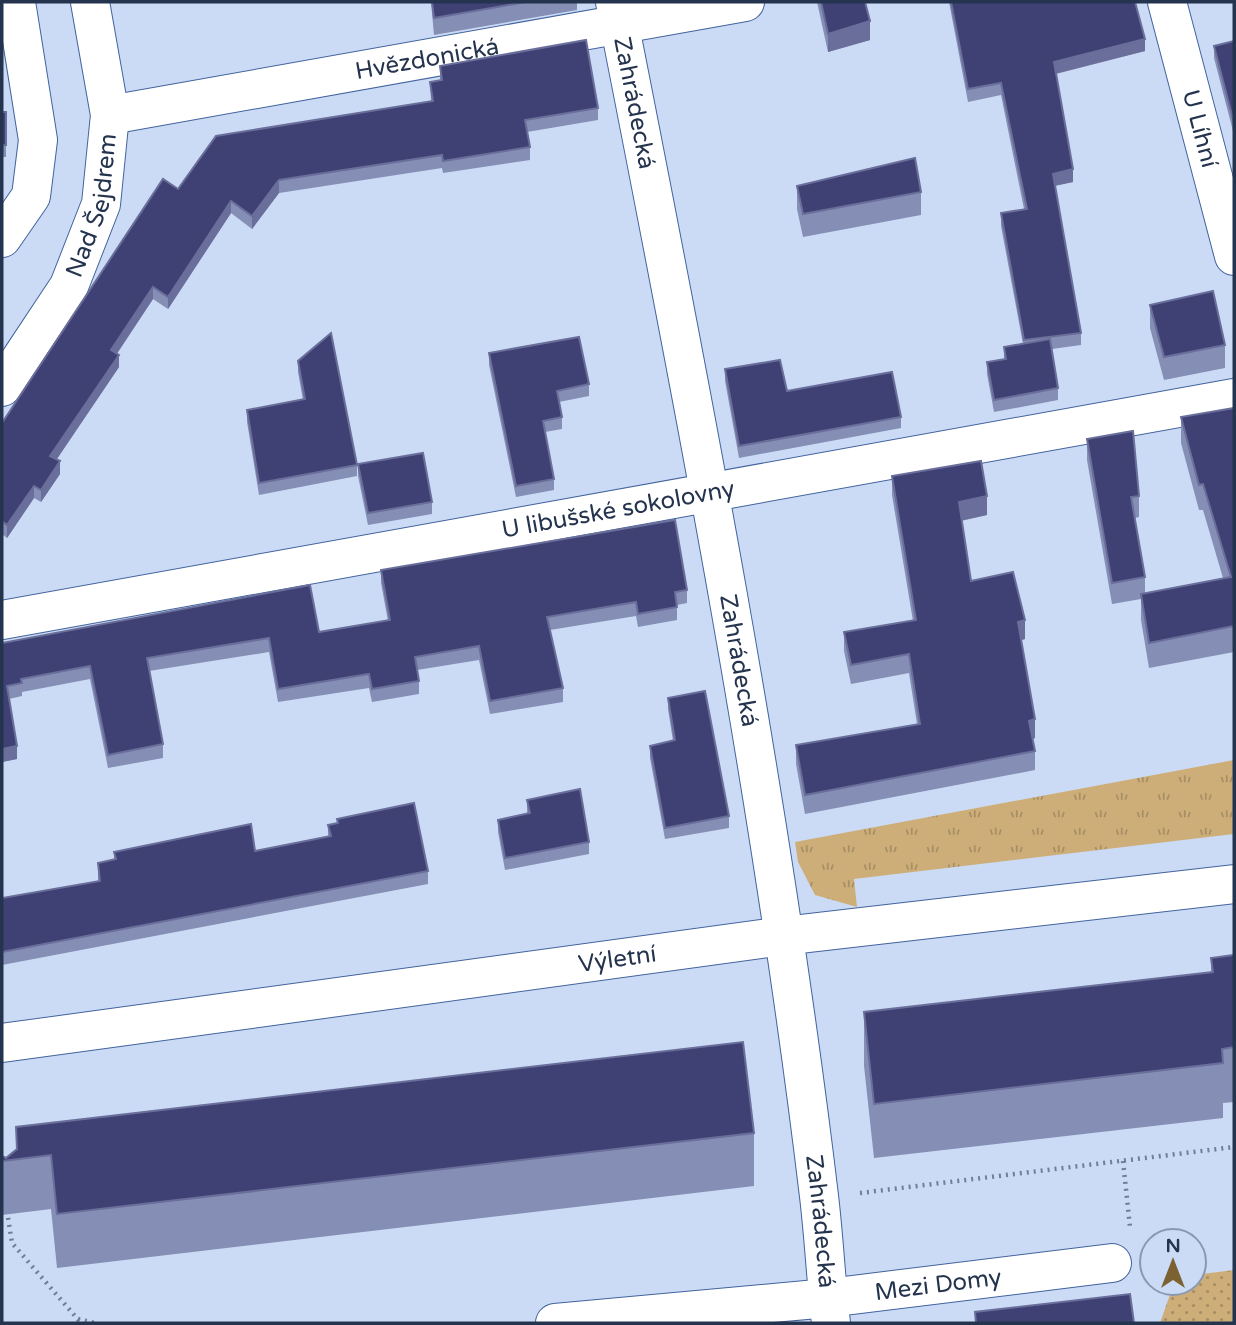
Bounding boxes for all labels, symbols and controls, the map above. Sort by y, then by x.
street label: Hvězdonická [353,32,501,86]
street label: Zahrádecká [607,35,662,172]
street label: U Líhní [1176,87,1224,171]
street label: Nad Šejdrem [60,132,123,282]
street label: U libušské sokolovny [499,474,737,545]
street label: Zahrádecká [713,592,764,729]
street label: Výletní [576,940,658,979]
street label: Zahrádecká [799,1153,841,1289]
north arrow [1138,1227,1208,1297]
text: N [1165,1235,1181,1257]
street label: Mezi Domy [873,1263,1003,1307]

